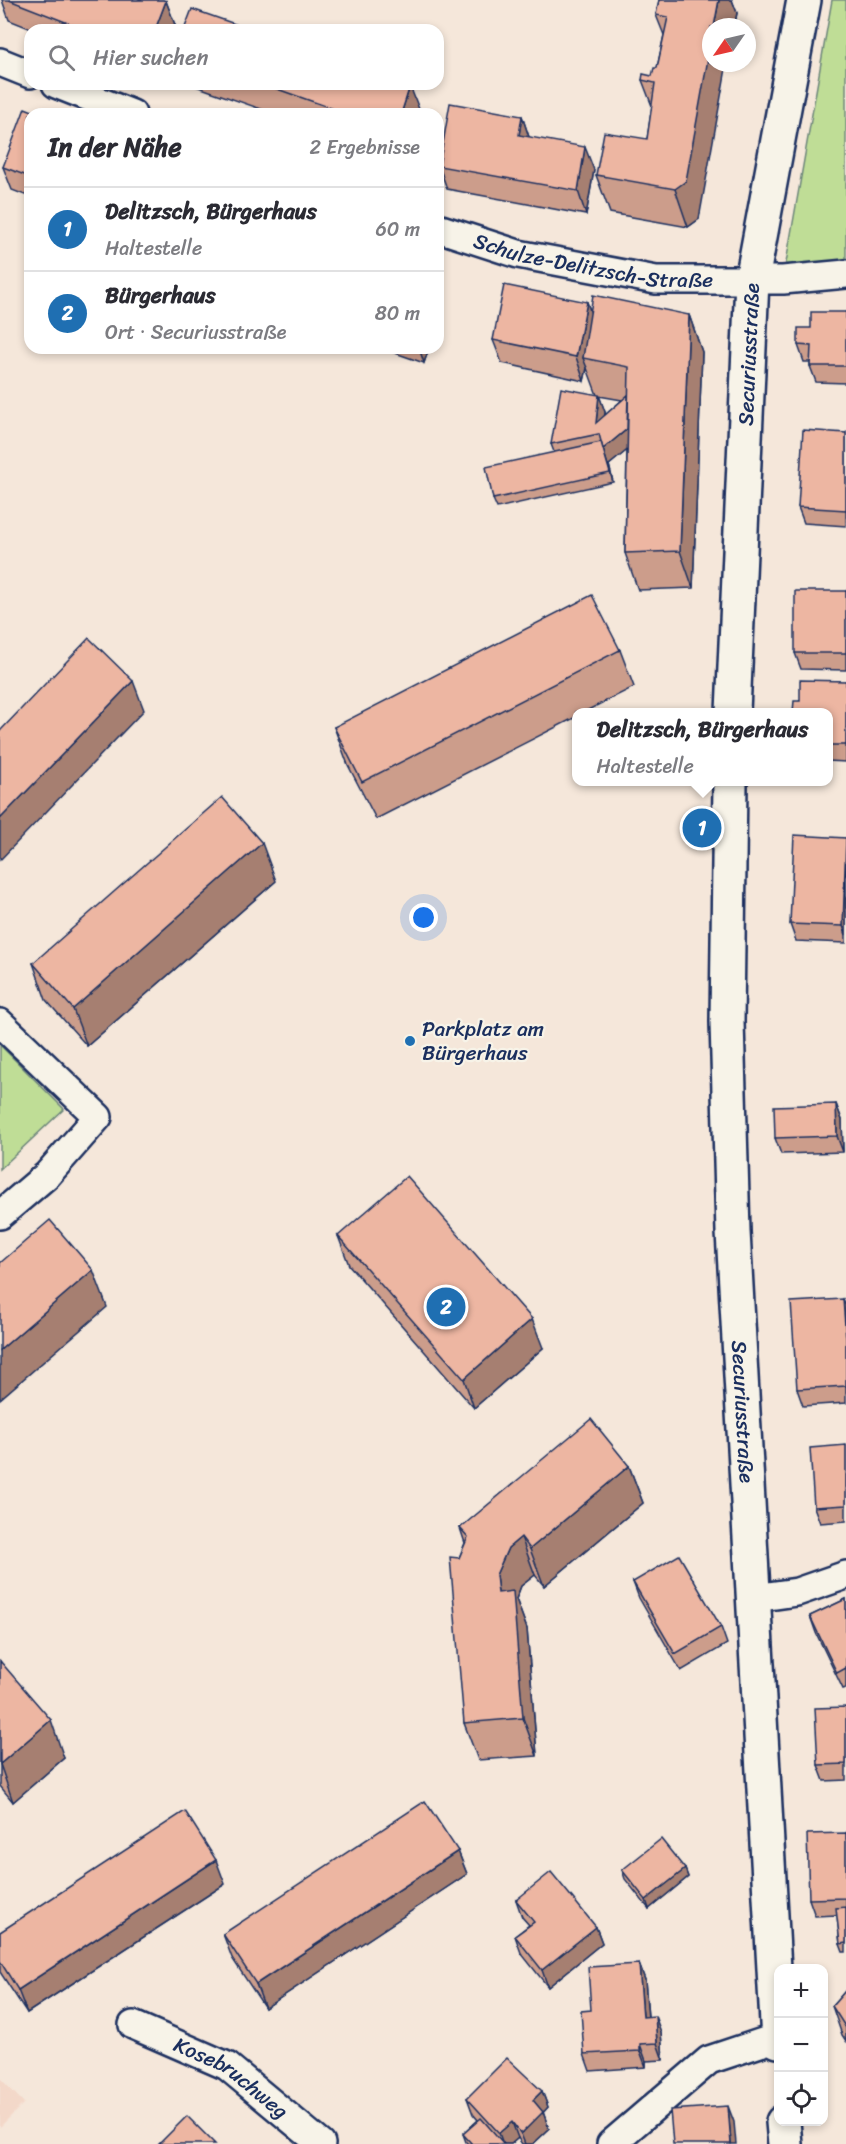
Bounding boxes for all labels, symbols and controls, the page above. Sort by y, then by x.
north arrow [702,18,756,72]
search box [24,24,444,90]
text: Hier suchen [93,38,208,77]
icon: search [45,41,78,74]
text: In der Nähe [48,124,182,170]
text: 2 Ergebnisse [310,130,420,165]
text: Delitzsch, Bürgerhaus [105,192,317,231]
text: 1 [63,212,72,247]
text: 60 m [375,212,420,247]
street label: Schulze-Delitzsch-Straße [469,222,713,299]
text: Haltestelle [105,231,202,266]
text: Bürgerhaus [105,276,216,315]
street label: Securiusstraße [727,282,771,426]
text: 2 [62,296,73,331]
text: 80 m [375,296,420,331]
text: Ort · Securiusstraße [105,315,286,350]
popup [572,708,833,786]
text: Delitzsch, Bürgerhaus [597,710,808,749]
text: Haltestelle [597,749,694,784]
pin: 1 [682,806,722,850]
your location [409,903,438,932]
place label: Parkplatz am Bürgerhaus [422,1010,544,1072]
marker: Parkplatz am Bürgerhaus [403,1034,417,1048]
pin: 2 [426,1284,466,1330]
street label: Securiusstraße [720,1339,766,1484]
map controls [774,1964,828,2126]
button: + [774,1964,828,2018]
button: − [774,2018,828,2072]
street label: Kosebruchweg [167,2026,298,2129]
button: locate [774,2072,828,2126]

